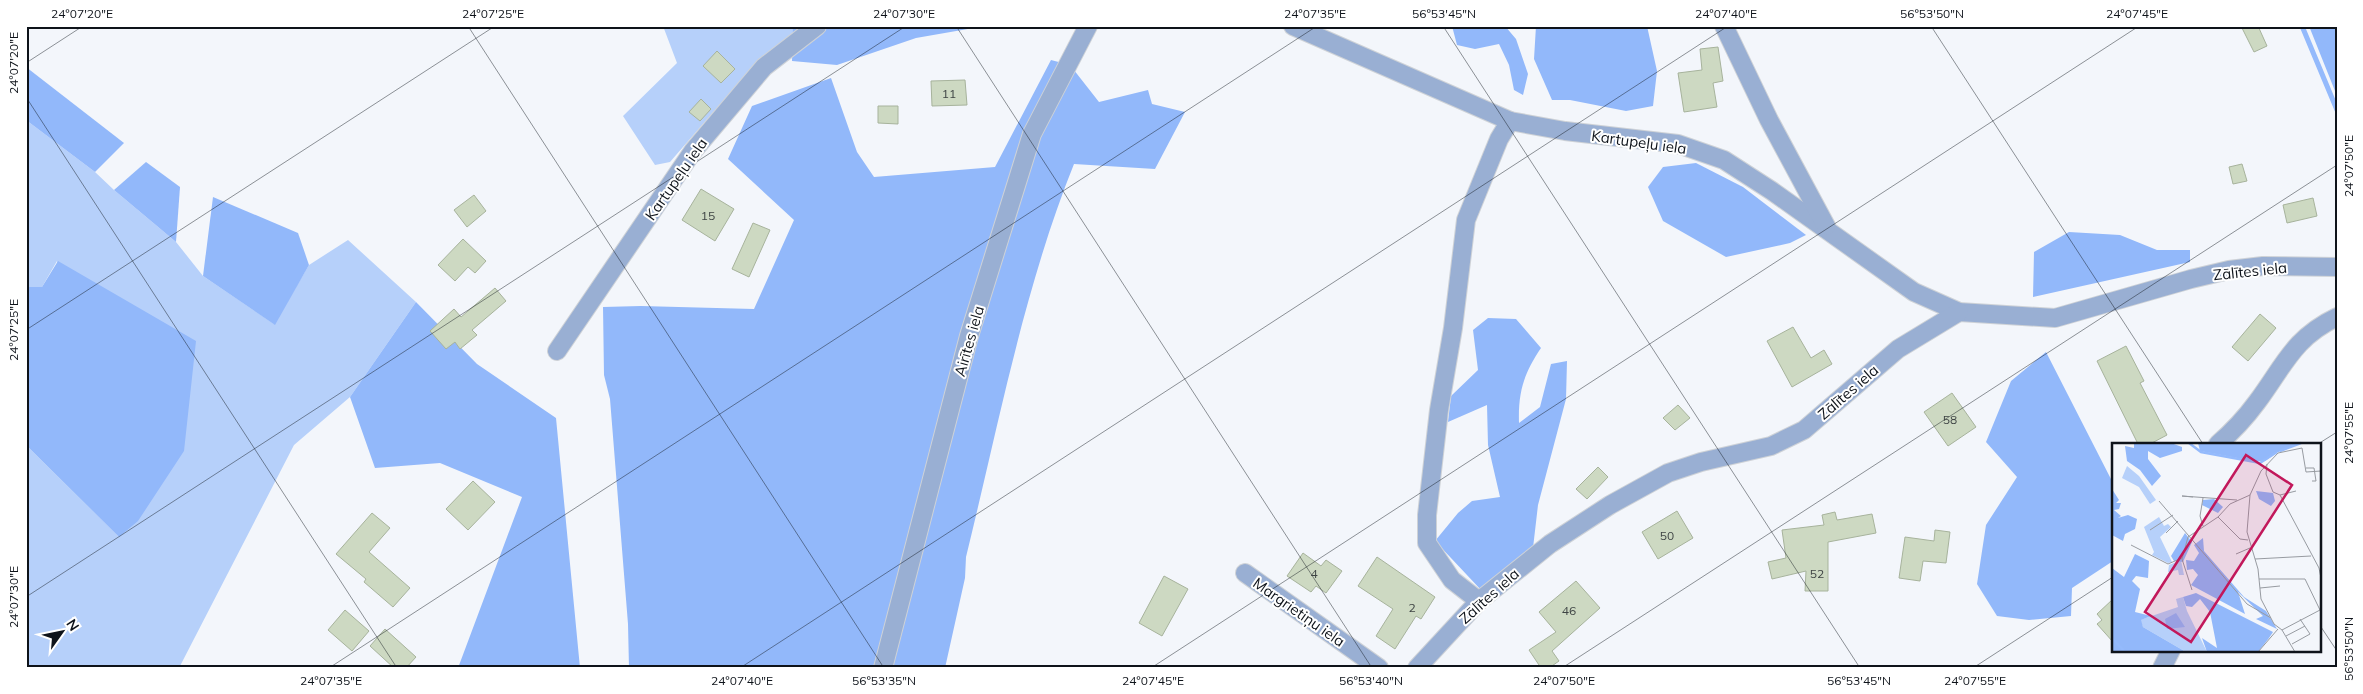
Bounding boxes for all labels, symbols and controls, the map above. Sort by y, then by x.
text: 24°07'20"E [51,6,113,21]
text: 24°07'25"E [462,6,524,21]
text: 24°07'30"E [873,6,935,21]
text: 24°07'35"E [1284,6,1346,21]
text: 56°53'45"N [1412,6,1476,21]
text: 24°07'40"E [1695,6,1757,21]
text: 56°53'50"N [1900,6,1964,21]
text: 24°07'45"E [2106,6,2168,21]
text: 24°07'20"E [6,32,21,94]
house number: 11 [942,86,956,101]
street label: Kartupeļu iela [1590,126,1688,158]
street label: Kartupeļu iela [641,134,711,224]
text: 24°07'50"E [2341,135,2356,197]
house number: 15 [701,208,715,223]
street label: Zālītes iela [2212,258,2288,284]
text: 24°07'25"E [6,299,21,361]
street label: Airītes iela [950,303,988,379]
street label: Zālītes iela [1814,361,1882,423]
text: 24°07'55"E [2341,402,2356,464]
house number: 58 [1943,412,1957,427]
inset map [2112,443,2320,652]
house number: 50 [1660,528,1674,543]
street label: Zālītes iela [1455,564,1523,628]
text: 24°07'30"E [6,566,21,628]
house number: 4 [1310,566,1318,581]
house number: 52 [1810,566,1824,581]
street label: Margrietiņu iela [1249,573,1349,651]
house number: 2 [1408,600,1416,615]
house number: 46 [1562,603,1576,618]
north arrow [38,606,88,656]
text: N [62,616,83,634]
text: 56°53'50"N [2341,617,2356,681]
text: 24°07'35"E [300,673,362,688]
text: 24°07'40"E [711,673,773,688]
text: 56°53'35"N [852,673,916,688]
text: 24°07'45"E [1122,673,1184,688]
text: 56°53'40"N [1339,673,1403,688]
text: 24°07'50"E [1533,673,1595,688]
text: 56°53'45"N [1827,673,1891,688]
text: 24°07'55"E [1944,673,2006,688]

